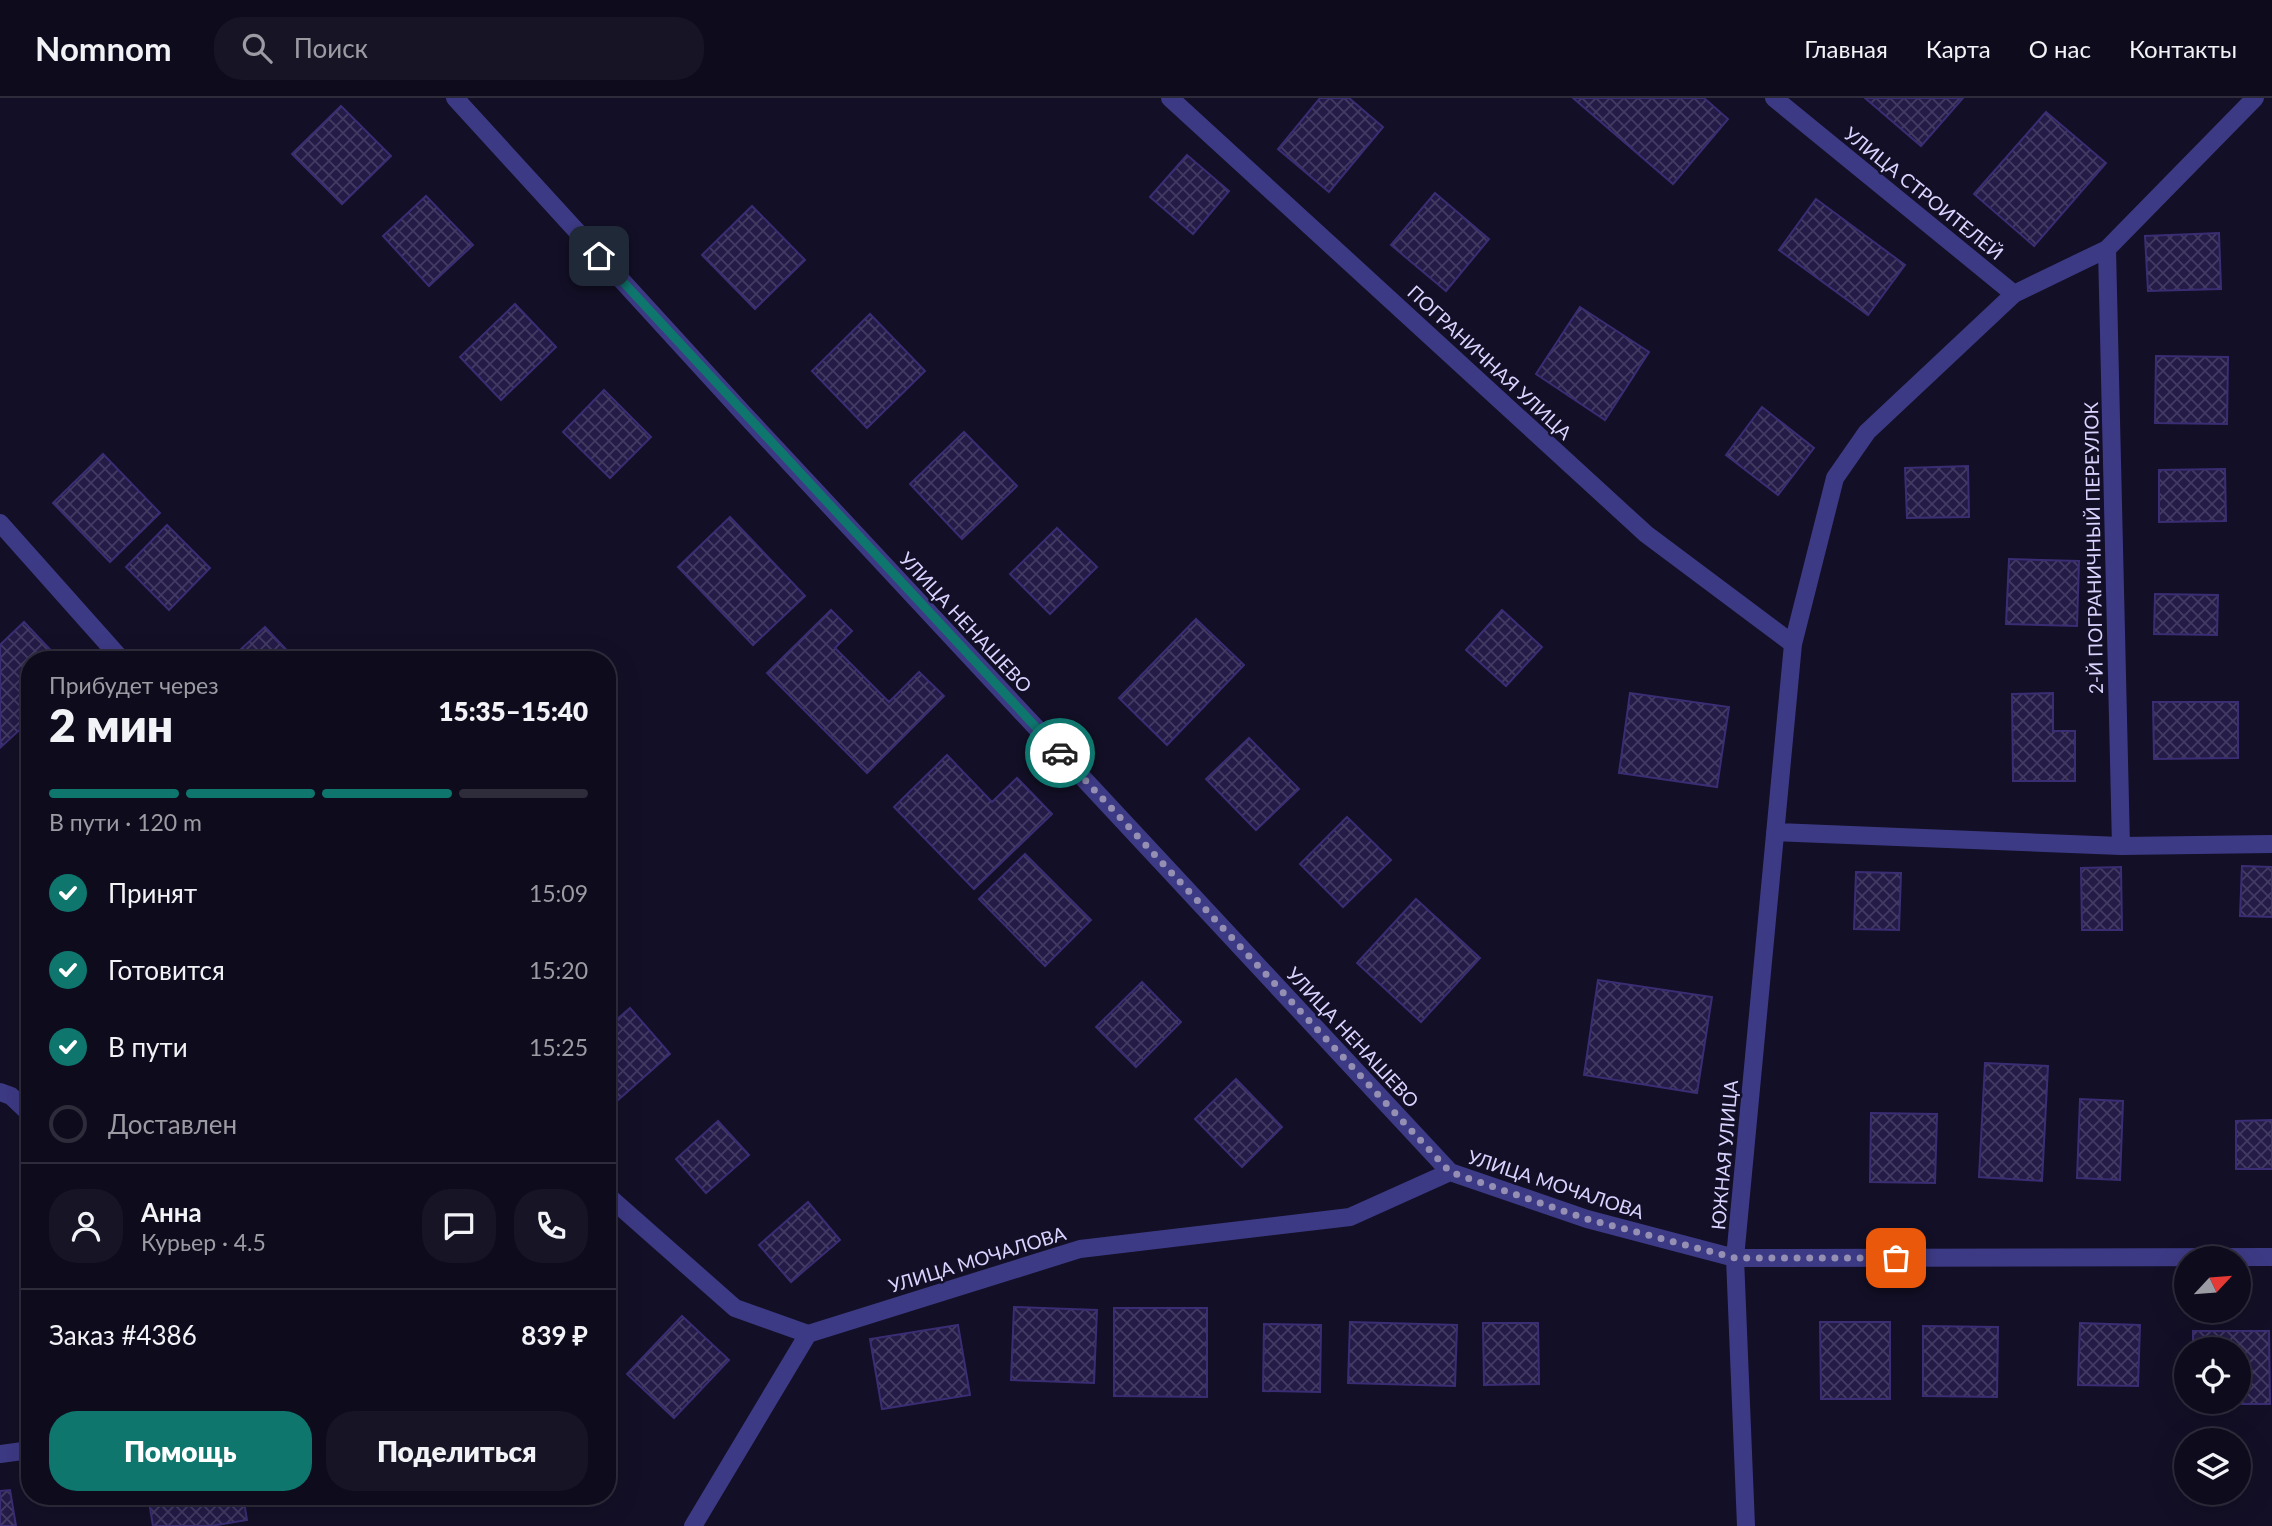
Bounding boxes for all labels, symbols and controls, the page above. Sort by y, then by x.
search box [214,17,704,80]
text: Nomnom [35,28,172,68]
icon: search [238,29,276,67]
text: Поиск [294,32,368,64]
text: Главная [1804,34,1888,63]
text: Карта [1926,34,1991,63]
text: О нас [2029,34,2091,63]
text: Контакты [2129,34,2237,63]
street label: УЛИЦА СТРОИТЕЛЕЙ [1840,122,2008,264]
pin [569,226,629,286]
icon: home [580,237,618,275]
street label: ПОГРАНИЧНАЯ УЛИЦА [1403,280,1577,444]
street label: 2-Й ПОГРАНИЧНЫЙ ПЕРЕУЛОК [2079,401,2107,694]
street label: УЛИЦА НЕНАШЕВО [895,547,1037,697]
text: Прибудет через [49,671,219,699]
text: 15:35–15:40 [438,695,588,727]
text: 2 мин [49,697,173,752]
courier [1025,718,1095,788]
icon: car [1041,734,1079,772]
text: В пути · 120 m [49,808,202,836]
icon: check [49,874,87,912]
text: Принят [108,877,197,909]
text: 15:09 [529,879,588,907]
icon: check [49,951,87,989]
text: Готовится [108,954,225,986]
text: 15:20 [529,956,588,984]
street label: УЛИЦА НЕНАШЕВО [1282,962,1424,1112]
icon: check [49,1028,87,1066]
text: В пути [108,1031,188,1063]
text: 15:25 [529,1033,588,1061]
street label: ЮЖНАЯ УЛИЦА [1706,1079,1742,1231]
text: Доставлен [108,1108,237,1140]
street label: УЛИЦА МОЧАЛОВА [1465,1145,1647,1223]
button: person [49,1189,123,1263]
button: chat [422,1189,496,1263]
button: phone [514,1189,588,1263]
text: Анна [141,1196,202,1228]
street label: УЛИЦА МОЧАЛОВА [886,1221,1068,1297]
text: Курьер · 4.5 [141,1228,266,1256]
pin [1866,1228,1926,1288]
icon: bag [1877,1239,1915,1277]
north arrow [2174,1246,2250,1323]
map controls [2174,1246,2251,1505]
text: Заказ #4386 [49,1319,197,1351]
text: 839 ₽ [521,1319,588,1351]
button: locate [2174,1337,2251,1414]
button: Помощь [49,1411,312,1491]
button: Поделиться [326,1411,588,1491]
button: layers [2174,1428,2251,1505]

